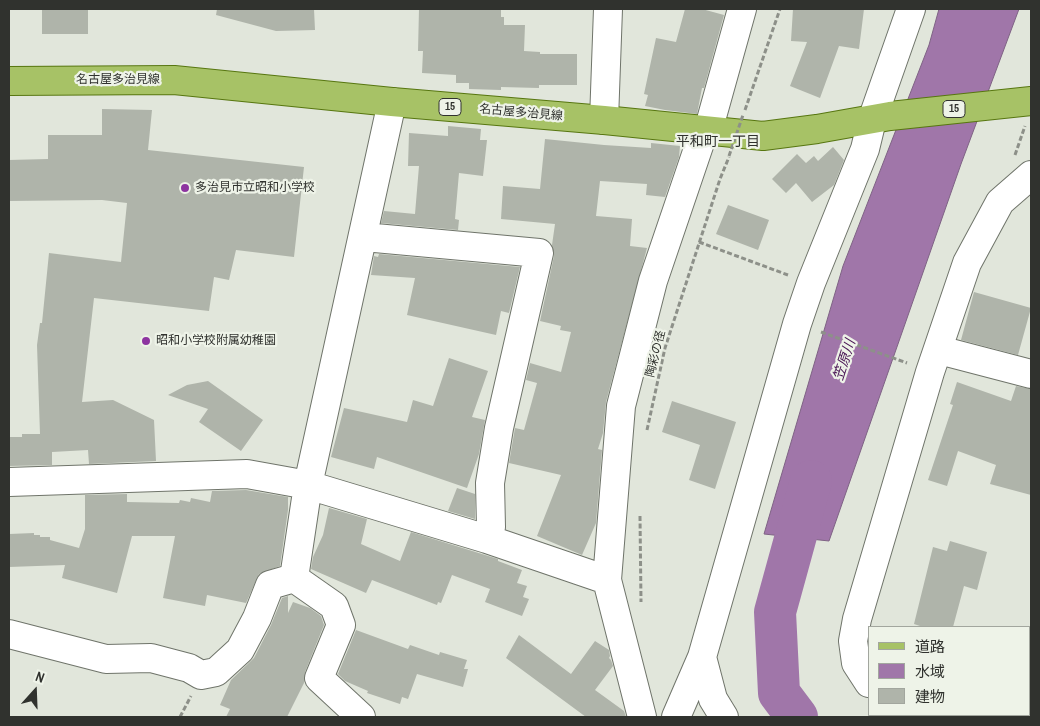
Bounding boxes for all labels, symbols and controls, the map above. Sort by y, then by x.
street label: 名古屋多治見線 [76,73,160,87]
road number: 15 [439,98,461,115]
road number: 15 [943,100,965,118]
street label: 名古屋多治見線 [479,102,563,124]
district label: 平和町一丁目 [676,134,760,150]
place label: 多治見市立昭和小学校 [195,181,315,195]
marker: 多治見市立昭和小学校 [179,182,191,194]
street label: 陶彩の径 [643,329,669,379]
place label: 昭和小学校附属幼稚園 [156,334,276,348]
marker: 昭和小学校附属幼稚園 [140,335,152,347]
water label: 笠原川 [831,337,859,383]
legend [868,626,1030,716]
text: 道路 [915,636,945,657]
text: 水域 [915,661,945,682]
north arrow [10,666,60,716]
text: N [33,667,47,687]
text: 建物 [915,686,945,707]

